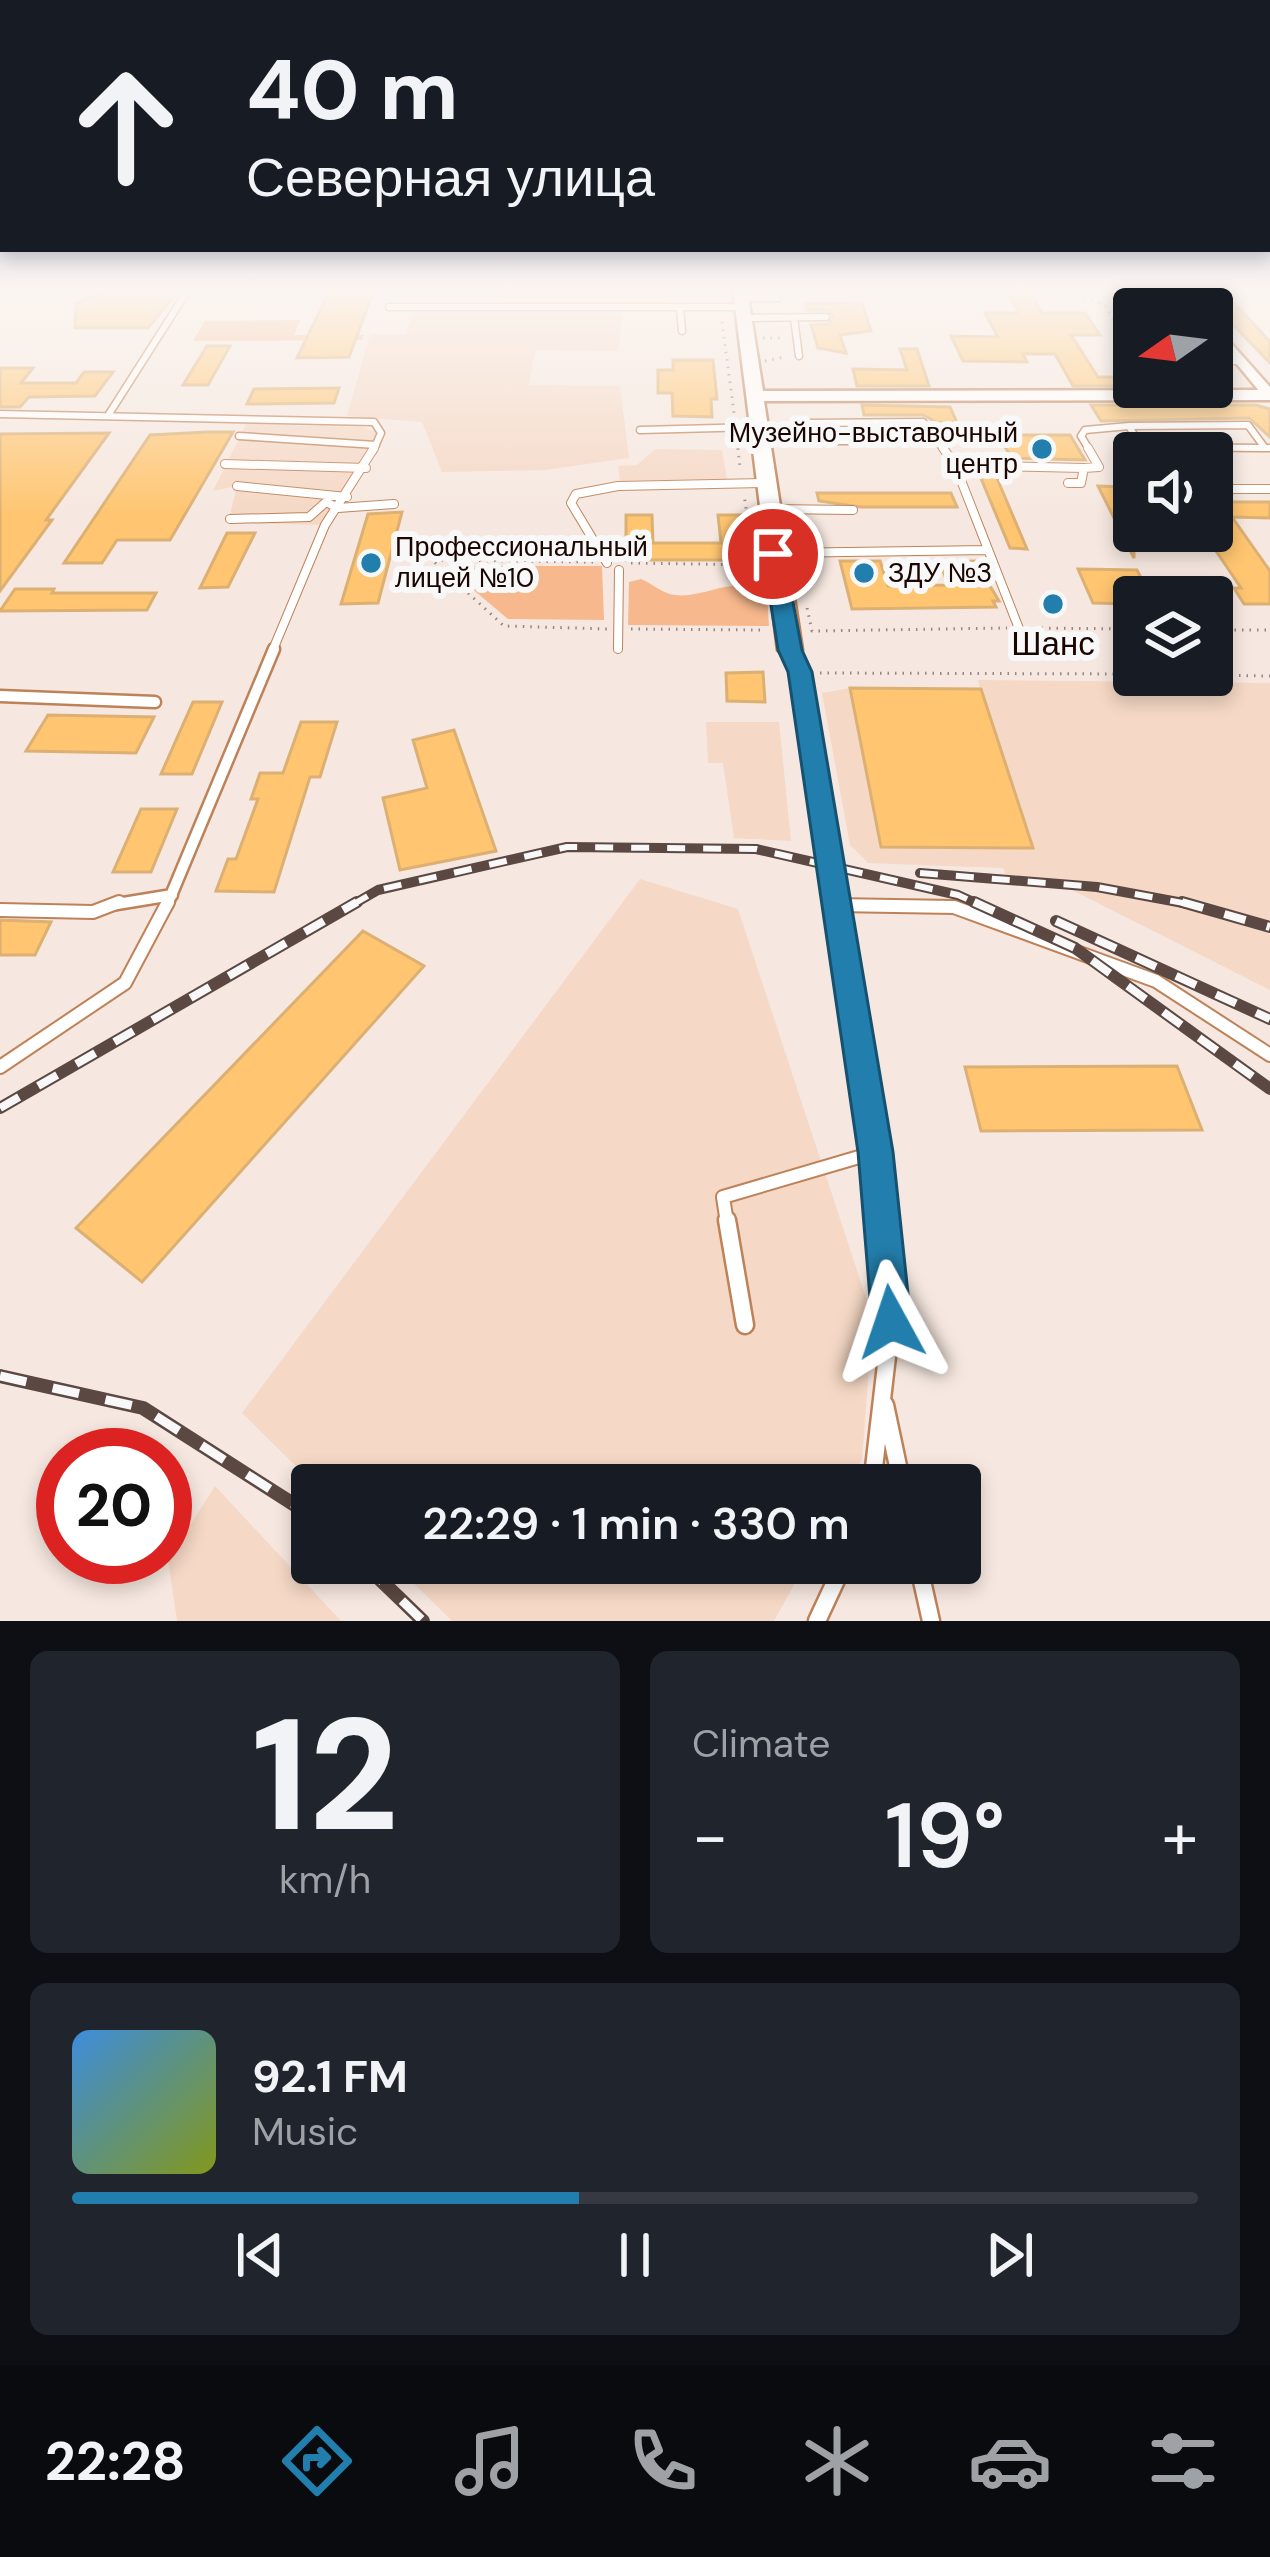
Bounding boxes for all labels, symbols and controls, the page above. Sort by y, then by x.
text: 40 m [246,36,459,145]
icon: ahead [48,48,204,204]
text: Северная улица [246,142,655,213]
north arrow [1113,288,1233,408]
map controls [1113,288,1233,696]
place label: Музейно-выставочный центр [729,415,1018,481]
button: sound [1113,432,1233,552]
marker: Музейно-выставочный центр [1029,436,1055,462]
pin [722,503,824,605]
icon: arrive [740,521,806,587]
place label: Профессиональный лицей №10 [395,529,648,595]
marker: Профессиональный лицей №10 [358,550,384,576]
place label: ЗДУ №3 [888,555,992,590]
marker: ЗДУ №3 [851,560,877,586]
button: layers [1113,576,1233,696]
marker: Шанс [1040,591,1066,617]
place label: Шанс [1011,622,1095,665]
position arrow [828,1259,954,1385]
speed limit sign: 20 [36,1428,192,1584]
text: 22:29 · 1 min · 330 m [422,1494,850,1553]
text: 12 [252,1674,398,1877]
text: Climate [692,1718,830,1769]
text: 19° [885,1778,1005,1895]
text: − [692,1794,728,1879]
text: + [1162,1794,1198,1879]
text: km/h [279,1854,371,1905]
text: 92.1 FM [252,2047,408,2106]
text: Music [252,2106,358,2157]
icon: previous [227,2222,293,2288]
icon: pause [602,2222,668,2288]
icon: next [977,2222,1043,2288]
icon: directions [275,2419,359,2503]
icon: music [448,2419,532,2503]
icon: phone [621,2419,705,2503]
icon: climate [795,2419,879,2503]
icon: car [968,2419,1052,2503]
icon: filters [1141,2419,1225,2503]
text: 22:28 [45,2426,186,2497]

